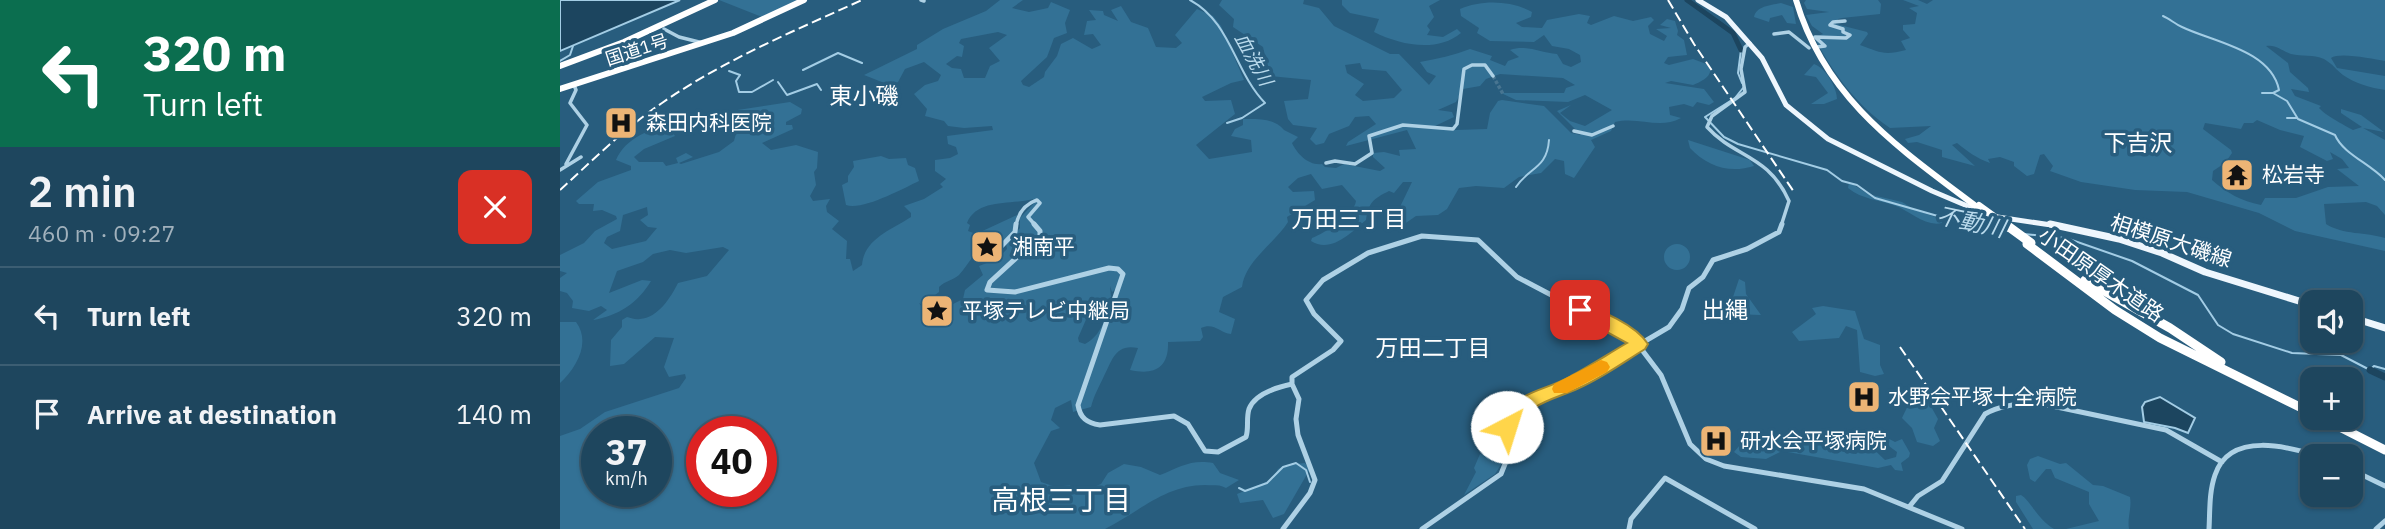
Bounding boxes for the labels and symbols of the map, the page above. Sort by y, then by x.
water label: 血洗川 [1230,28,1279,91]
street label: 国道1号 [602,29,671,70]
district label: 東小磯 [830,80,899,110]
hospital icon: 森田内科医院 [602,104,640,142]
place label: 森田内科医院 [646,108,772,136]
district label: 下吉沢 [2104,127,2173,157]
temple icon: 松岩寺 [2218,156,2256,194]
place label: 松岩寺 [2262,160,2325,188]
water label: 不動川 [1934,199,2011,243]
district label: 万田三丁目 [1292,203,1407,233]
street label: 相模原大磯線 [2107,207,2236,273]
street label: 小田原厚木道路 [2033,221,2170,328]
place icon: 湘南平 [968,228,1006,266]
place label: 湘南平 [1012,232,1075,260]
pin [1550,280,1610,340]
place icon: 平塚テレビ中継局 [918,292,956,330]
district label: 出縄 [1702,294,1748,324]
place label: 平塚テレビ中継局 [962,296,1130,324]
district label: 万田二丁目 [1376,332,1491,362]
hospital icon: 水野会平塚十全病院 [1845,378,1883,416]
place label: 水野会平塚十全病院 [1888,382,2077,410]
position arrow [1470,390,1544,464]
speed limit sign: 40 [686,416,777,507]
hospital icon: 研水会平塚病院 [1697,422,1735,460]
place label: 研水会平塚病院 [1740,426,1887,454]
district label: 高根三丁目 [991,481,1131,518]

